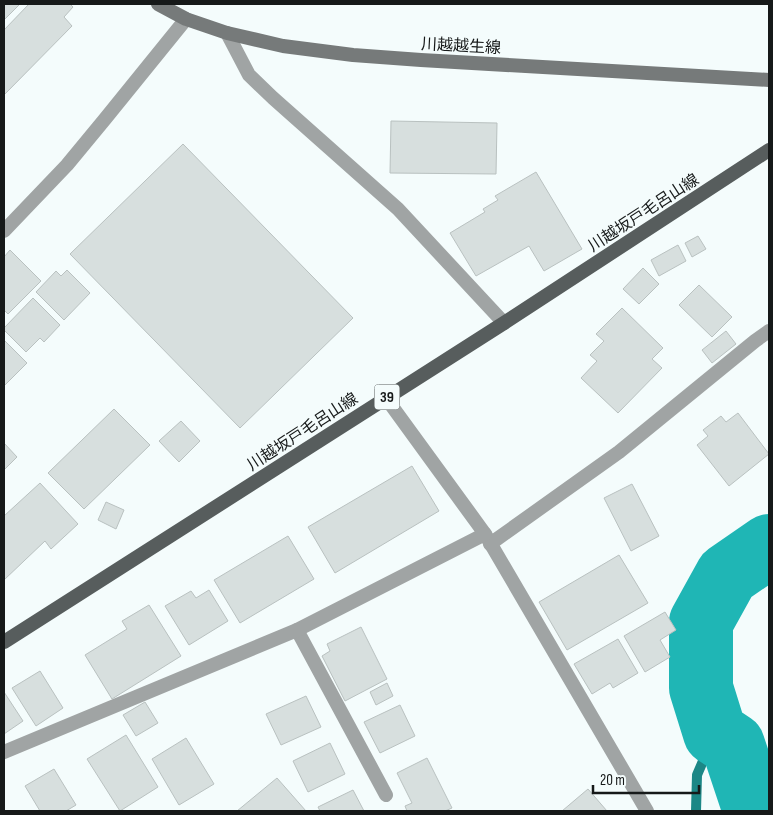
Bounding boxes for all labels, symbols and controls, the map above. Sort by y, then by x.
street label: 川越越生線 [420,35,501,58]
street label: 川越坂戸毛呂山線 [585,170,703,256]
road number: 39 [374,384,400,410]
street label: 川越坂戸毛呂山線 [244,389,362,475]
scale bar [593,762,699,794]
text: 20 m [600,771,625,790]

